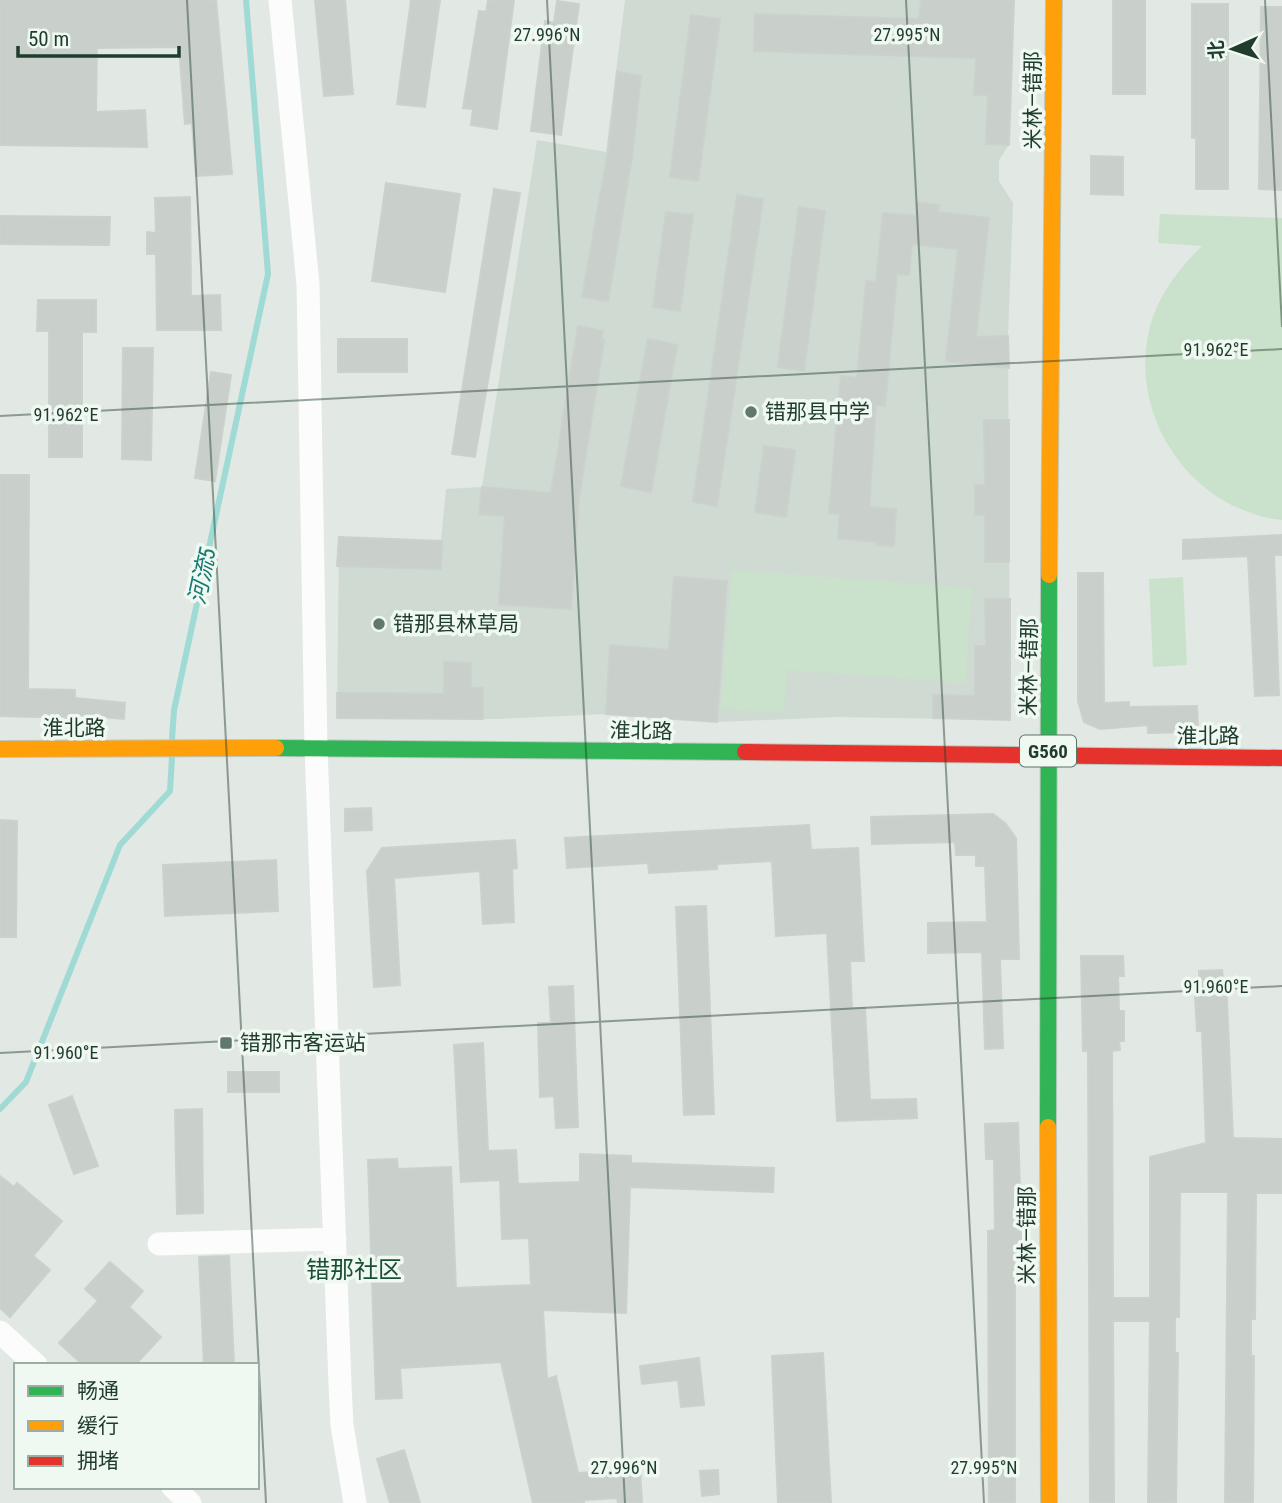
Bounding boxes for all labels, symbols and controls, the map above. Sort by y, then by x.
scale bar [18,14,178,58]
north arrow [1198,14,1268,84]
text: 27.996°N [513,24,581,45]
text: 27.995°N [873,24,941,45]
text: 50 m [28,27,69,51]
text: 北 [1205,40,1229,60]
street label: 米林—错那 [1021,51,1045,149]
text: 91.962°E [1184,339,1248,360]
place label: 错那县中学 [765,400,870,424]
text: 91.962°E [34,404,98,425]
marker: 错那县中学 [743,404,759,420]
water label: 河流5 [183,544,222,607]
place label: 错那县林草局 [393,612,519,636]
marker: 错那县林草局 [371,616,387,632]
street label: 米林—错那 [1016,618,1042,716]
street label: 淮北路 [43,716,106,740]
street label: 淮北路 [609,718,673,744]
street label: 淮北路 [1177,724,1240,748]
road number: G560 [1020,736,1076,766]
text: 91.960°E [1184,976,1248,997]
place label: 错那市客运站 [240,1031,366,1055]
marker: 错那市客运站 [218,1035,234,1051]
text: 91.960°E [34,1042,98,1063]
street label: 米林—错那 [1015,1186,1039,1284]
district label: 错那社区 [306,1256,402,1284]
legend [14,1363,259,1489]
text: 畅通 [77,1379,119,1403]
text: 缓行 [77,1414,119,1438]
text: 拥堵 [77,1449,119,1473]
text: 27.996°N [590,1457,658,1478]
text: 27.995°N [950,1457,1018,1478]

